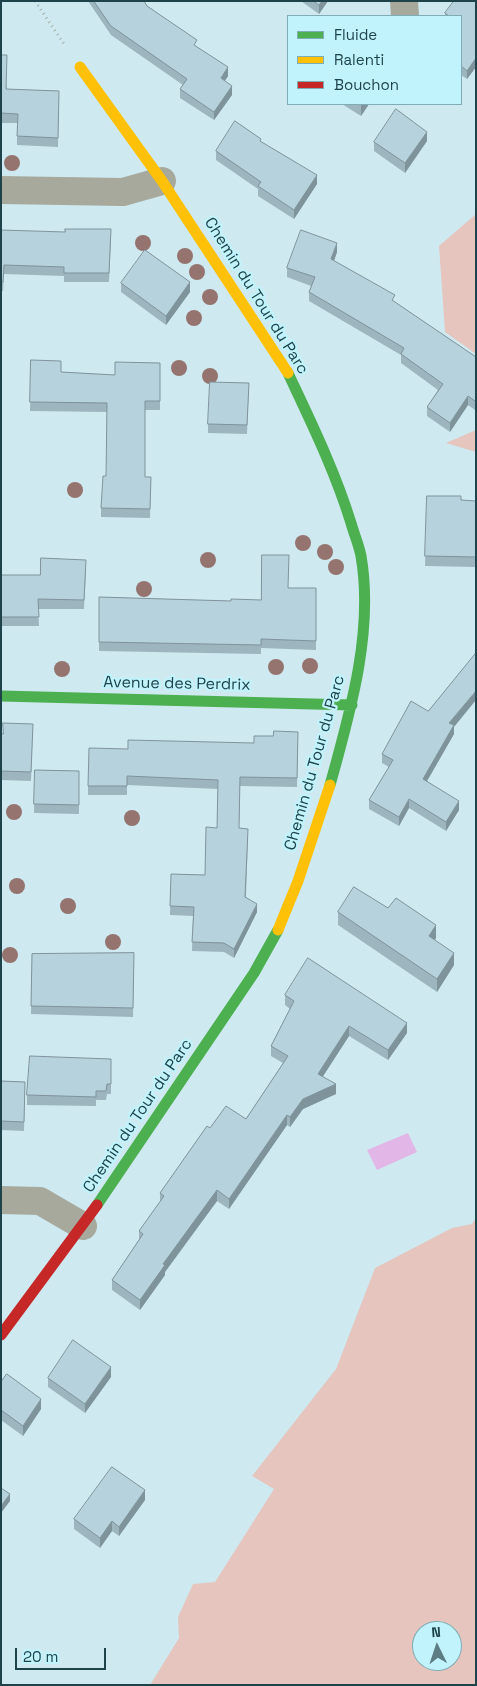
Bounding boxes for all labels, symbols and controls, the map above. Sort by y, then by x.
legend [287,15,462,105]
text: Fluide [334,25,377,44]
text: Ralenti [334,50,384,69]
text: Bouchon [334,75,399,94]
street label: Chemin du Tour du Parc [200,214,312,378]
street label: Avenue des Perdrix [103,673,251,695]
street label: Chemin du Tour du Parc [281,673,349,853]
street label: Chemin du Tour du Parc [79,1036,197,1196]
north arrow [412,1621,462,1671]
text: N [431,1623,441,1641]
scale bar [18,1638,109,1670]
text: 20 m [23,1647,58,1666]

